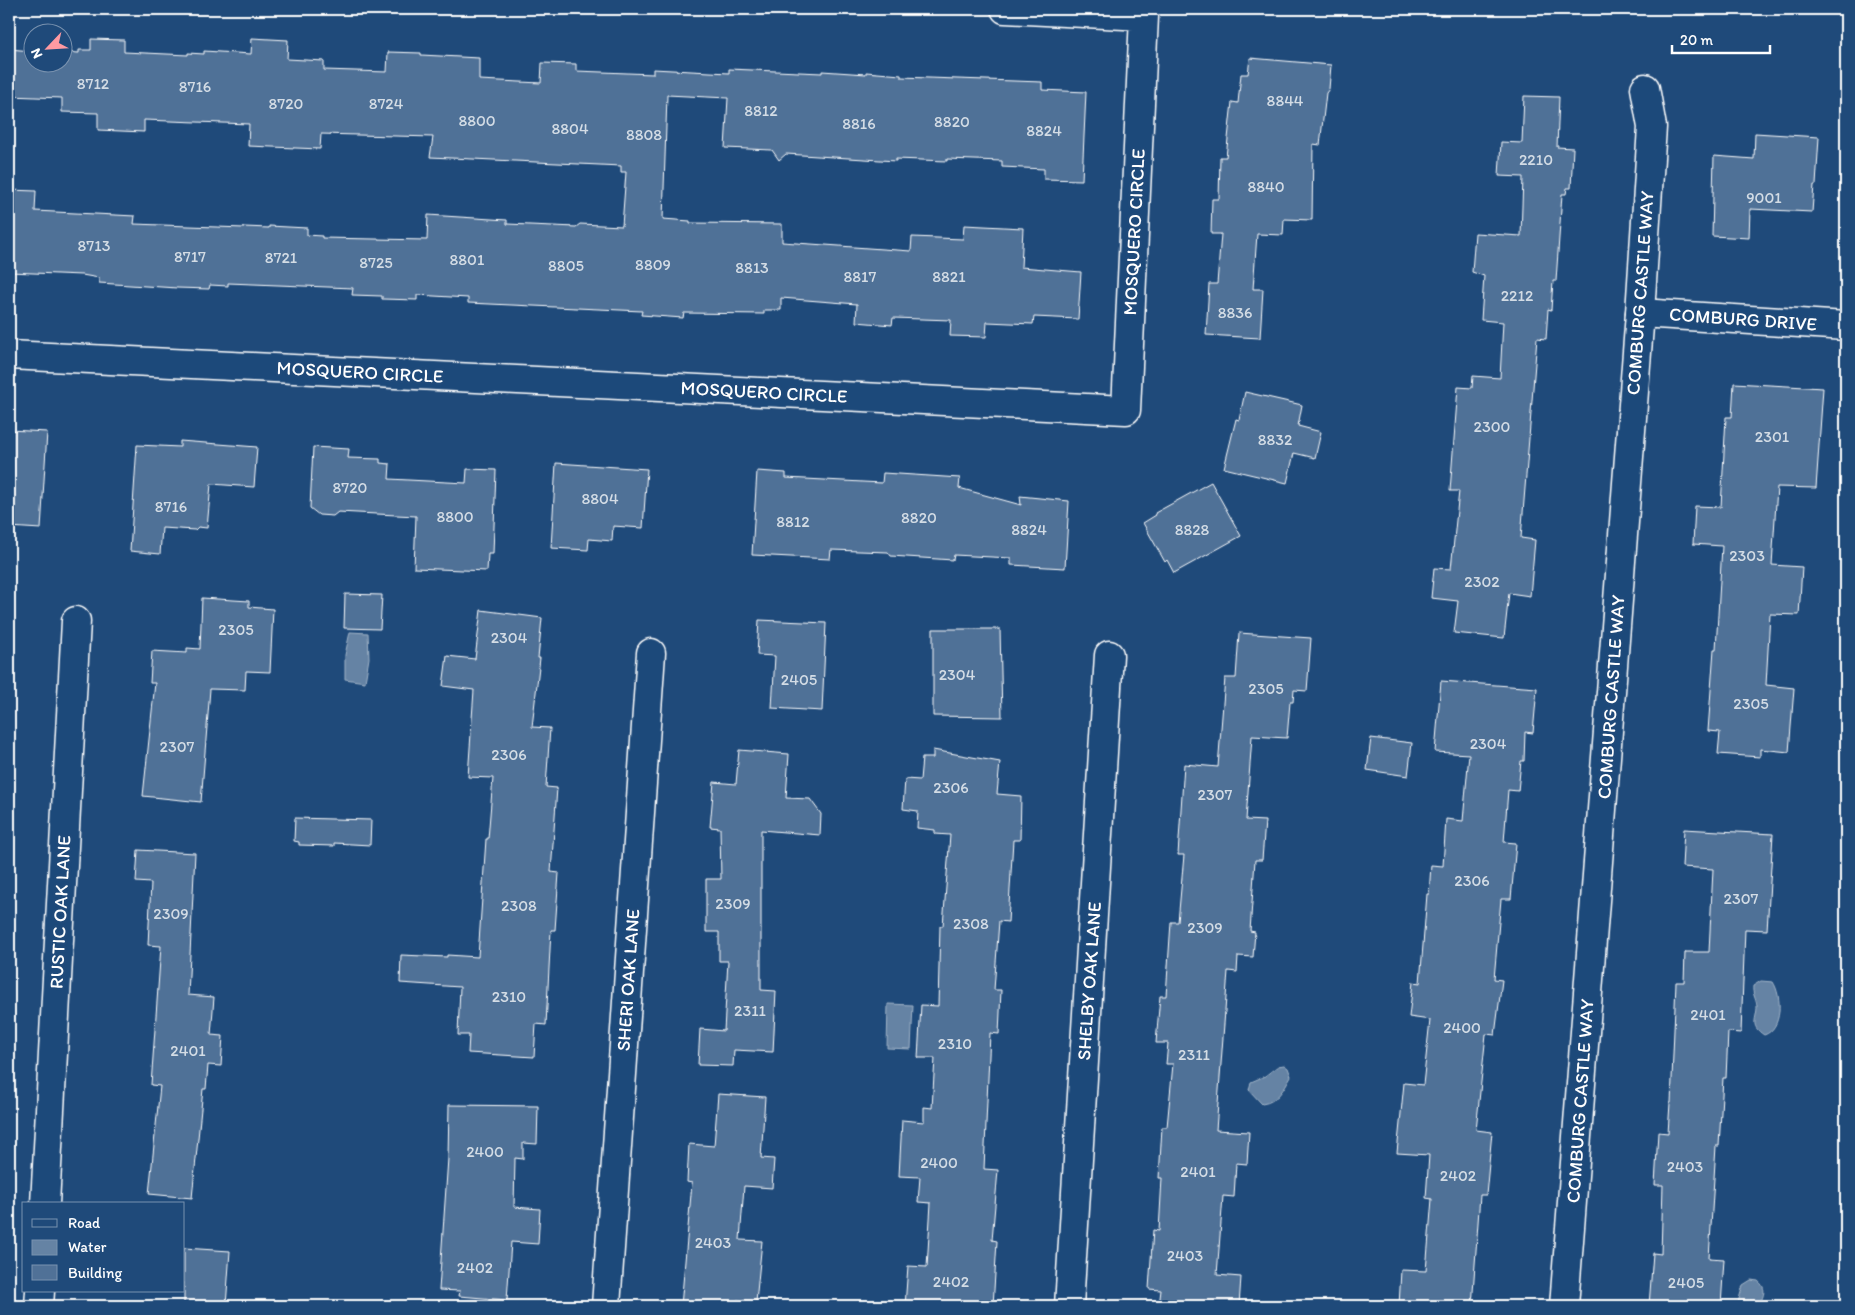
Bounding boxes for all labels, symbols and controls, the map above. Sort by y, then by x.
north arrow [22,22,72,72]
scale bar [1672,22,1770,54]
text: 20 m [1680,31,1714,49]
text: N [27,45,46,61]
house number: 8712 [77,74,110,93]
house number: 8716 [179,77,211,96]
house number: 8844 [1267,91,1304,110]
house number: 8720 [269,94,303,113]
house number: 8724 [369,94,404,113]
house number: 8812 [744,101,778,120]
house number: 8800 [458,111,496,130]
house number: 8820 [934,112,970,131]
house number: 8816 [842,114,876,133]
house number: 8804 [551,119,589,138]
house number: 8824 [1026,121,1062,140]
house number: 8808 [626,125,662,144]
street label: MOSQUERO CIRCLE [1118,148,1150,316]
house number: 2210 [1519,150,1553,169]
house number: 8840 [1247,177,1285,196]
house number: 9001 [1746,188,1782,207]
street label: COMBURG CASTLE WAY [1621,190,1659,396]
house number: 8713 [78,236,111,255]
house number: 8717 [174,247,206,266]
house number: 8721 [265,248,298,267]
house number: 8801 [450,250,485,269]
house number: 8725 [359,253,393,272]
house number: 8809 [635,255,671,274]
house number: 8805 [548,256,584,275]
house number: 8813 [735,258,769,277]
house number: 8817 [844,267,877,286]
house number: 8821 [932,267,966,286]
house number: 2212 [1501,286,1534,305]
street label: COMBURG DRIVE [1668,302,1818,336]
house number: 8836 [1218,303,1252,322]
street label: MOSQUERO CIRCLE [276,356,444,388]
street label: MOSQUERO CIRCLE [680,376,848,408]
house number: 2300 [1474,417,1510,436]
house number: 2301 [1755,427,1790,446]
house number: 8832 [1258,430,1293,449]
house number: 8720 [333,478,367,497]
house number: 8804 [581,489,619,508]
house number: 8716 [155,497,187,516]
house number: 8800 [436,507,474,526]
house number: 8820 [901,508,937,527]
house number: 8812 [776,512,810,531]
house number: 8824 [1011,520,1047,539]
house number: 8828 [1175,520,1210,539]
house number: 2303 [1729,546,1765,565]
house number: 2302 [1464,572,1500,591]
street label: COMBURG CASTLE WAY [1592,594,1630,800]
house number: 2305 [218,620,254,639]
house number: 2304 [491,628,528,647]
house number: 2304 [939,665,976,684]
house number: 2405 [781,670,817,689]
house number: 2305 [1248,679,1284,698]
house number: 2305 [1733,694,1769,713]
house number: 2304 [1470,734,1507,753]
house number: 2307 [160,737,195,756]
house number: 2306 [491,745,527,764]
house number: 2306 [933,778,969,797]
house number: 2307 [1198,785,1233,804]
street label: RUSTIC OAK LANE [44,835,76,989]
house number: 2306 [1454,871,1490,890]
house number: 2307 [1724,889,1759,908]
house number: 2309 [715,894,751,913]
house number: 2308 [501,896,537,915]
street label: SHELBY OAK LANE [1072,901,1106,1061]
house number: 2309 [153,904,189,923]
street label: SHERI OAK LANE [612,908,644,1052]
house number: 2308 [953,914,989,933]
house number: 2309 [1187,918,1223,937]
house number: 2310 [492,987,526,1006]
street label: COMBURG CASTLE WAY [1561,998,1599,1204]
house number: 2311 [734,1001,767,1020]
house number: 2401 [1690,1005,1726,1024]
house number: 2400 [1443,1018,1481,1037]
house number: 2310 [938,1034,972,1053]
house number: 2401 [170,1041,206,1060]
house number: 2311 [1178,1045,1211,1064]
house number: 2400 [466,1142,504,1161]
house number: 2400 [920,1153,958,1172]
house number: 2403 [1667,1157,1704,1176]
house number: 2401 [1180,1162,1216,1181]
house number: 2402 [1440,1166,1477,1185]
legend [22,1202,185,1292]
text: Road [68,1214,101,1232]
house number: 2403 [695,1233,732,1252]
text: Water [68,1238,107,1256]
house number: 2403 [1167,1246,1204,1265]
house number: 2402 [457,1258,494,1277]
text: Building [68,1264,122,1282]
house number: 2402 [933,1272,970,1291]
house number: 2405 [1668,1273,1704,1292]

